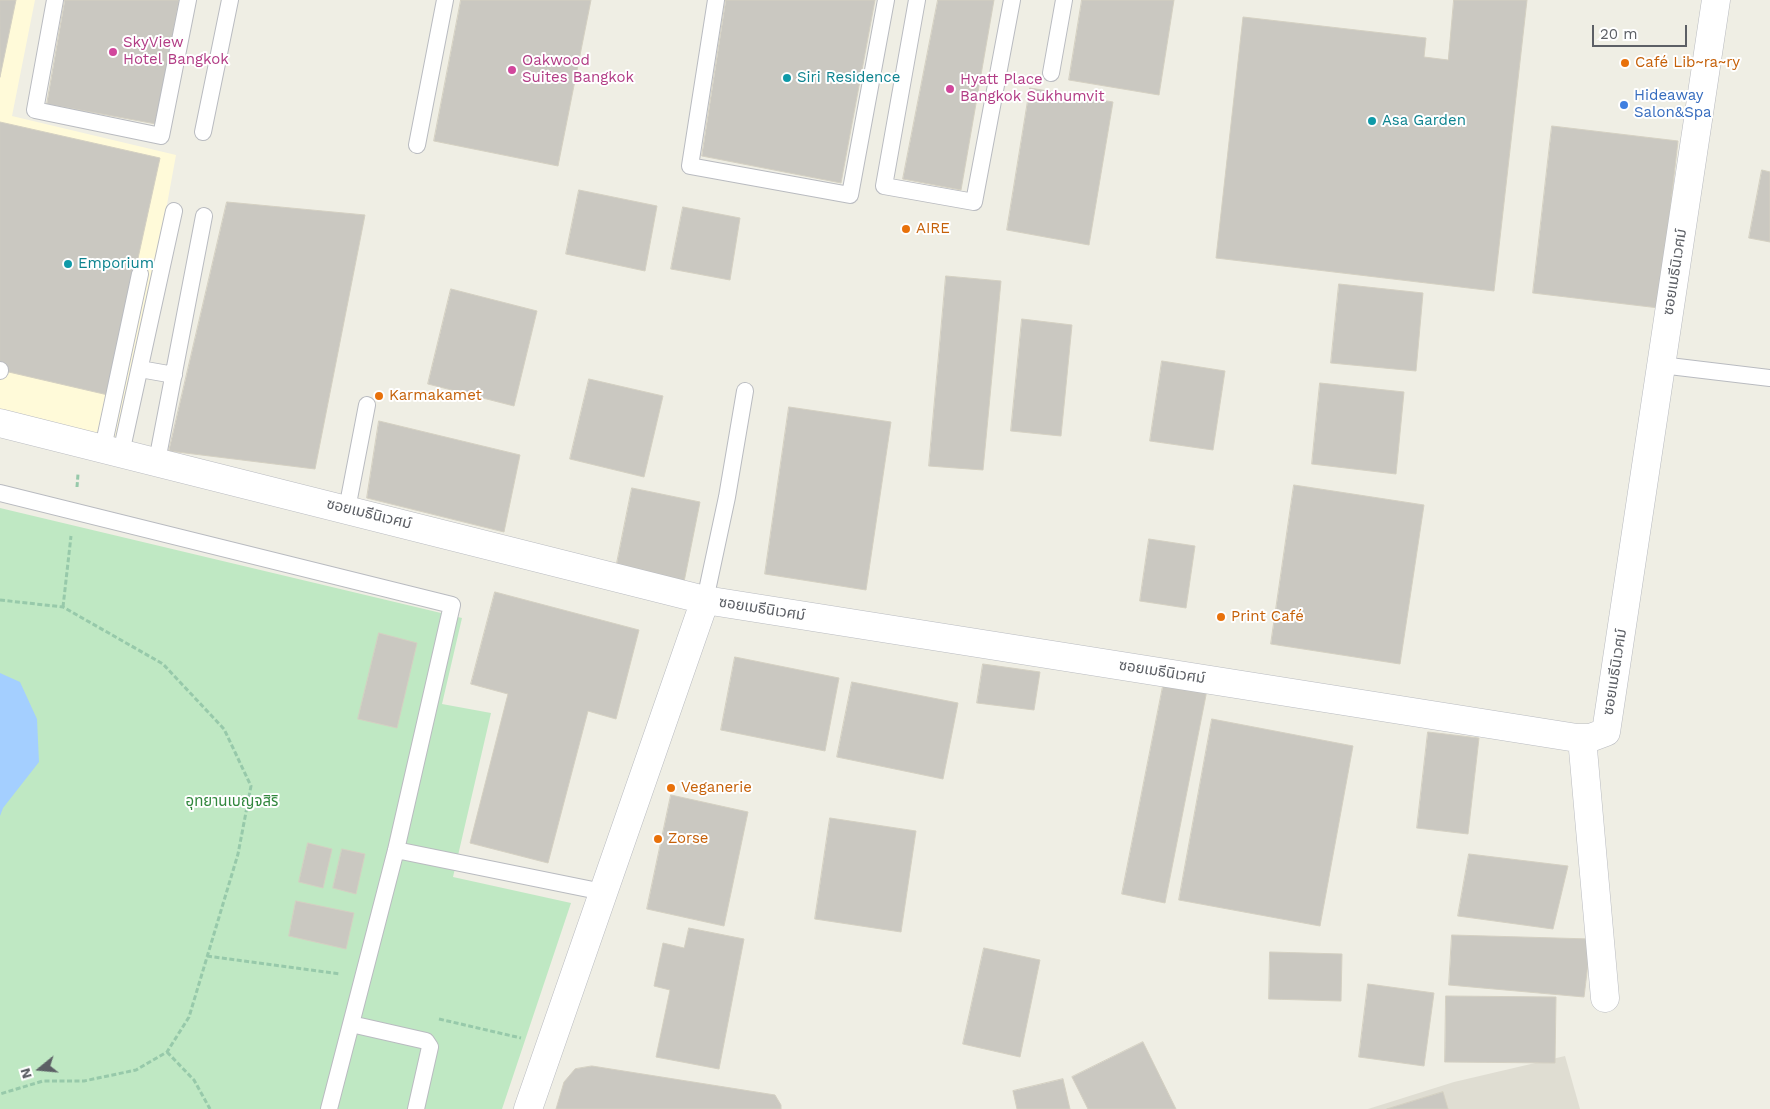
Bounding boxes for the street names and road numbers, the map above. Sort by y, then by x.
street label: ซอยเมธีนิเวศม์ [1659,228,1691,316]
street label: ซอยเมธีนิเวศม์ [325,495,413,533]
street label: ซอยเมธีนิเวศม์ [718,593,806,625]
street label: ซอยเมธีนิเวศม์ [1599,628,1631,716]
street label: ซอยเมธีนิเวศม์ [1118,656,1206,688]

